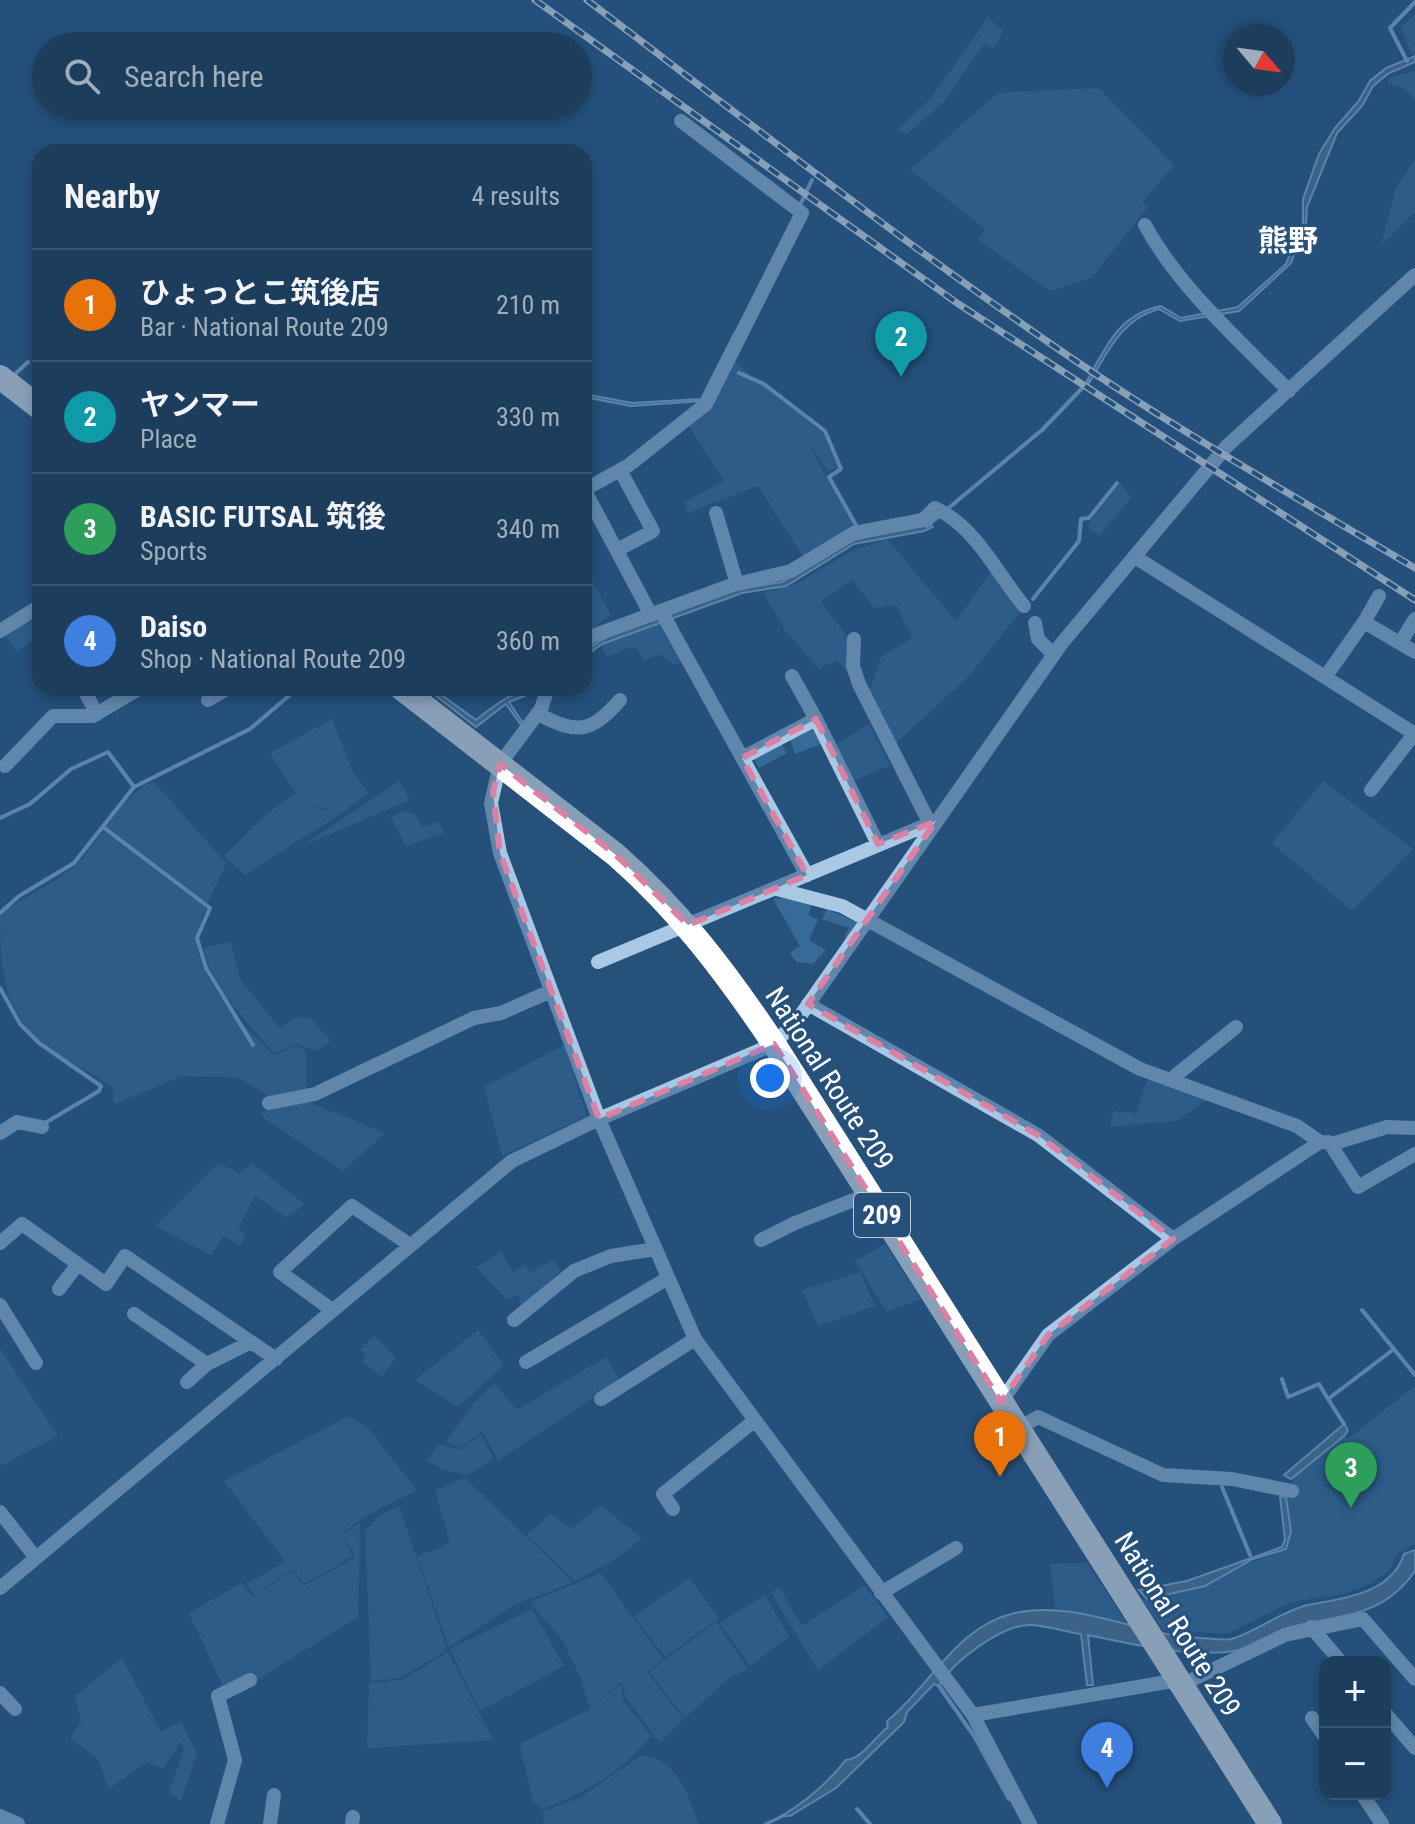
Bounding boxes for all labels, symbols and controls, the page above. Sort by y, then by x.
north arrow [1223,24,1295,96]
search box [32,32,592,120]
icon: search [60,54,104,98]
text: Search here [124,59,264,94]
text: Nearby [64,176,160,216]
text: 4 results [471,181,560,211]
district label: 熊野 [1258,223,1318,258]
text: ひょっとこ筑後店 [140,275,380,310]
text: 1 [83,290,97,320]
text: 210 m [496,290,560,320]
pin: 2 [875,311,927,377]
text: Bar · National Route 209 [140,312,389,342]
text: ヤンマー [140,387,260,422]
text: 2 [83,402,97,432]
text: 330 m [496,402,560,432]
text: Place [140,424,197,454]
text: BASIC FUTSAL 筑後 [140,499,386,534]
text: 3 [83,514,97,544]
text: 340 m [496,514,560,544]
text: Sports [140,536,207,566]
text: Daiso [140,609,207,644]
text: 4 [83,626,97,656]
text: 360 m [496,626,560,656]
text: Shop · National Route 209 [140,644,406,674]
street label: National Route 209 [758,981,901,1176]
your location [750,1058,790,1098]
road number: 209 [854,1193,910,1237]
pin: 1 [974,1411,1026,1477]
pin: 3 [1325,1442,1377,1508]
street label: National Route 209 [1108,1526,1248,1723]
map controls [1319,1656,1391,1800]
button: + [1319,1656,1391,1728]
pin: 4 [1081,1722,1133,1788]
button: − [1319,1728,1391,1800]

